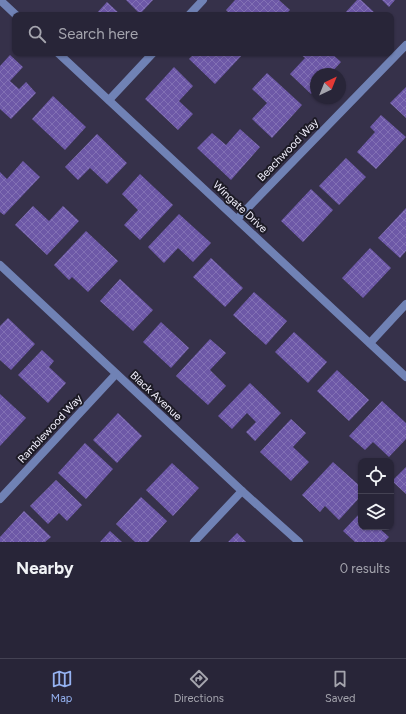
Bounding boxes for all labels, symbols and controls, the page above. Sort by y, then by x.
search box [12,12,394,56]
icon: search [26,23,48,45]
text: Search here [58,25,138,43]
north arrow [310,68,346,104]
street label: Beachwood Way [255,116,321,184]
street label: Wingate Drive [210,179,270,235]
street label: Black Avenue [127,369,185,423]
street label: Ramblewood Way [15,392,85,466]
map controls [358,458,394,530]
button: locate [358,458,394,494]
button: layers [358,494,394,530]
text: Nearby [16,558,74,578]
text: 0 results [340,561,390,576]
tab: Map [51,668,73,705]
tab: Directions [174,668,224,705]
tab: Saved [325,668,355,705]

